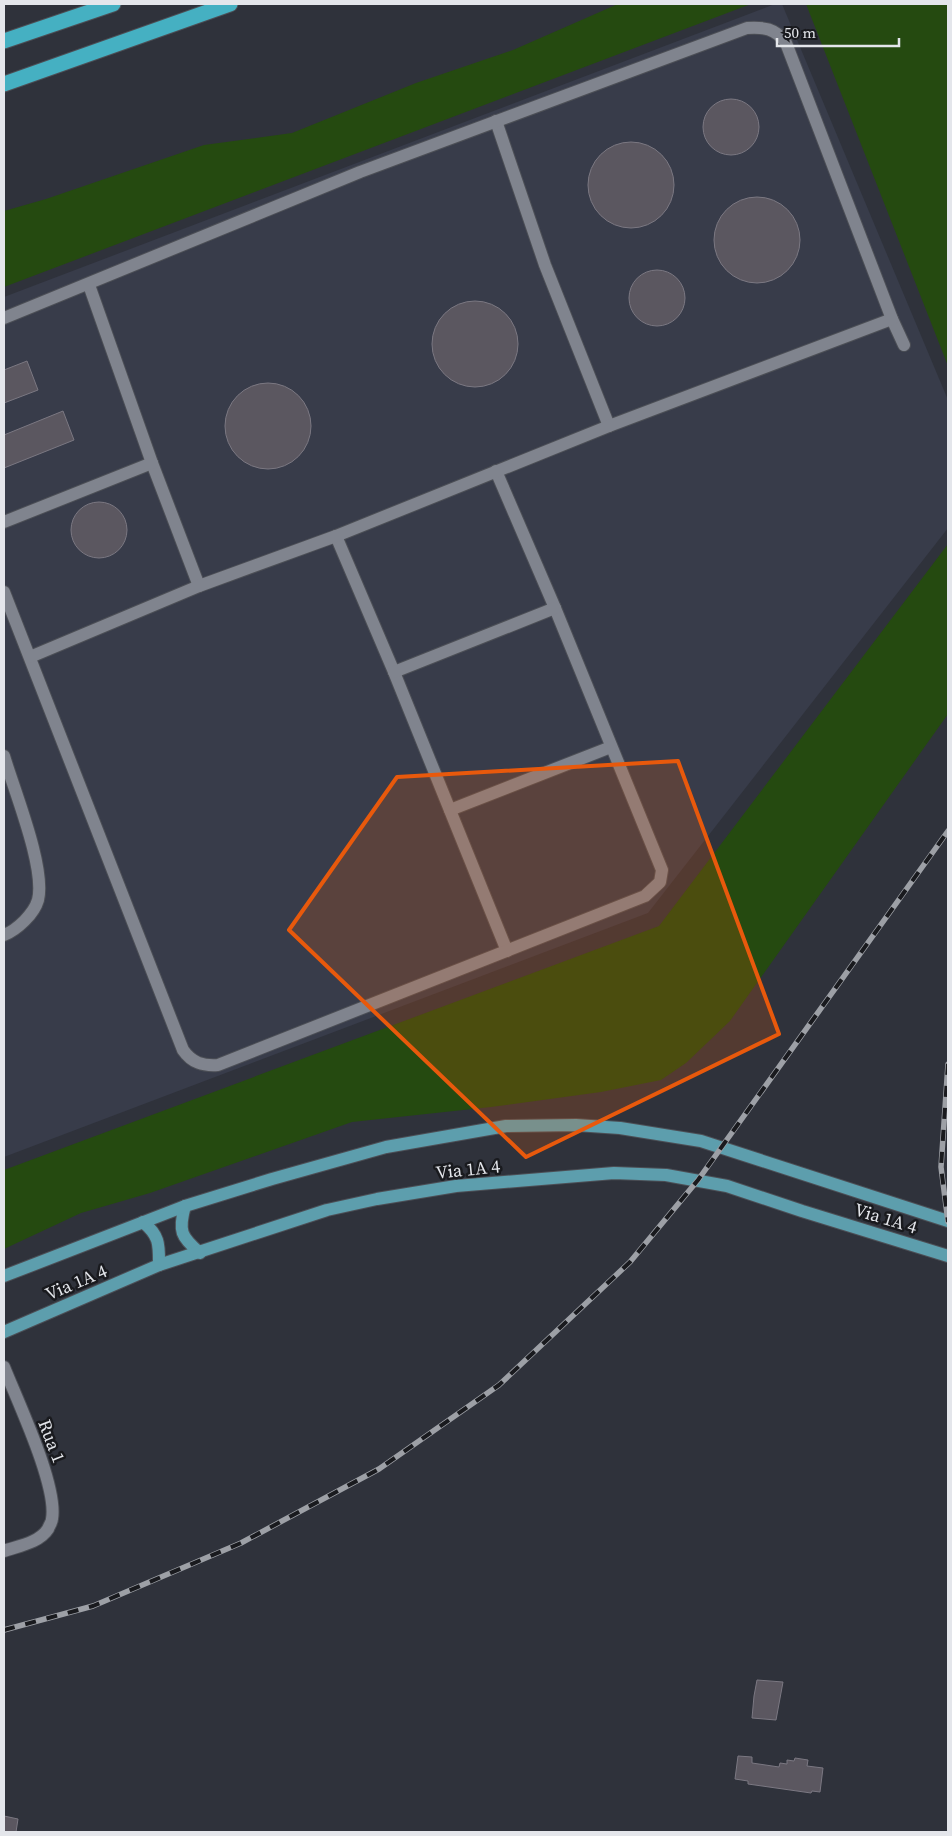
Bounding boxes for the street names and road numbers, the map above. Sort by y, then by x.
street label: Via 1A 4 [435,1153,501,1185]
street label: Via 1A 4 [852,1197,920,1239]
street label: Via 1A 4 [41,1258,111,1306]
street label: Rua 1 [32,1416,72,1466]

